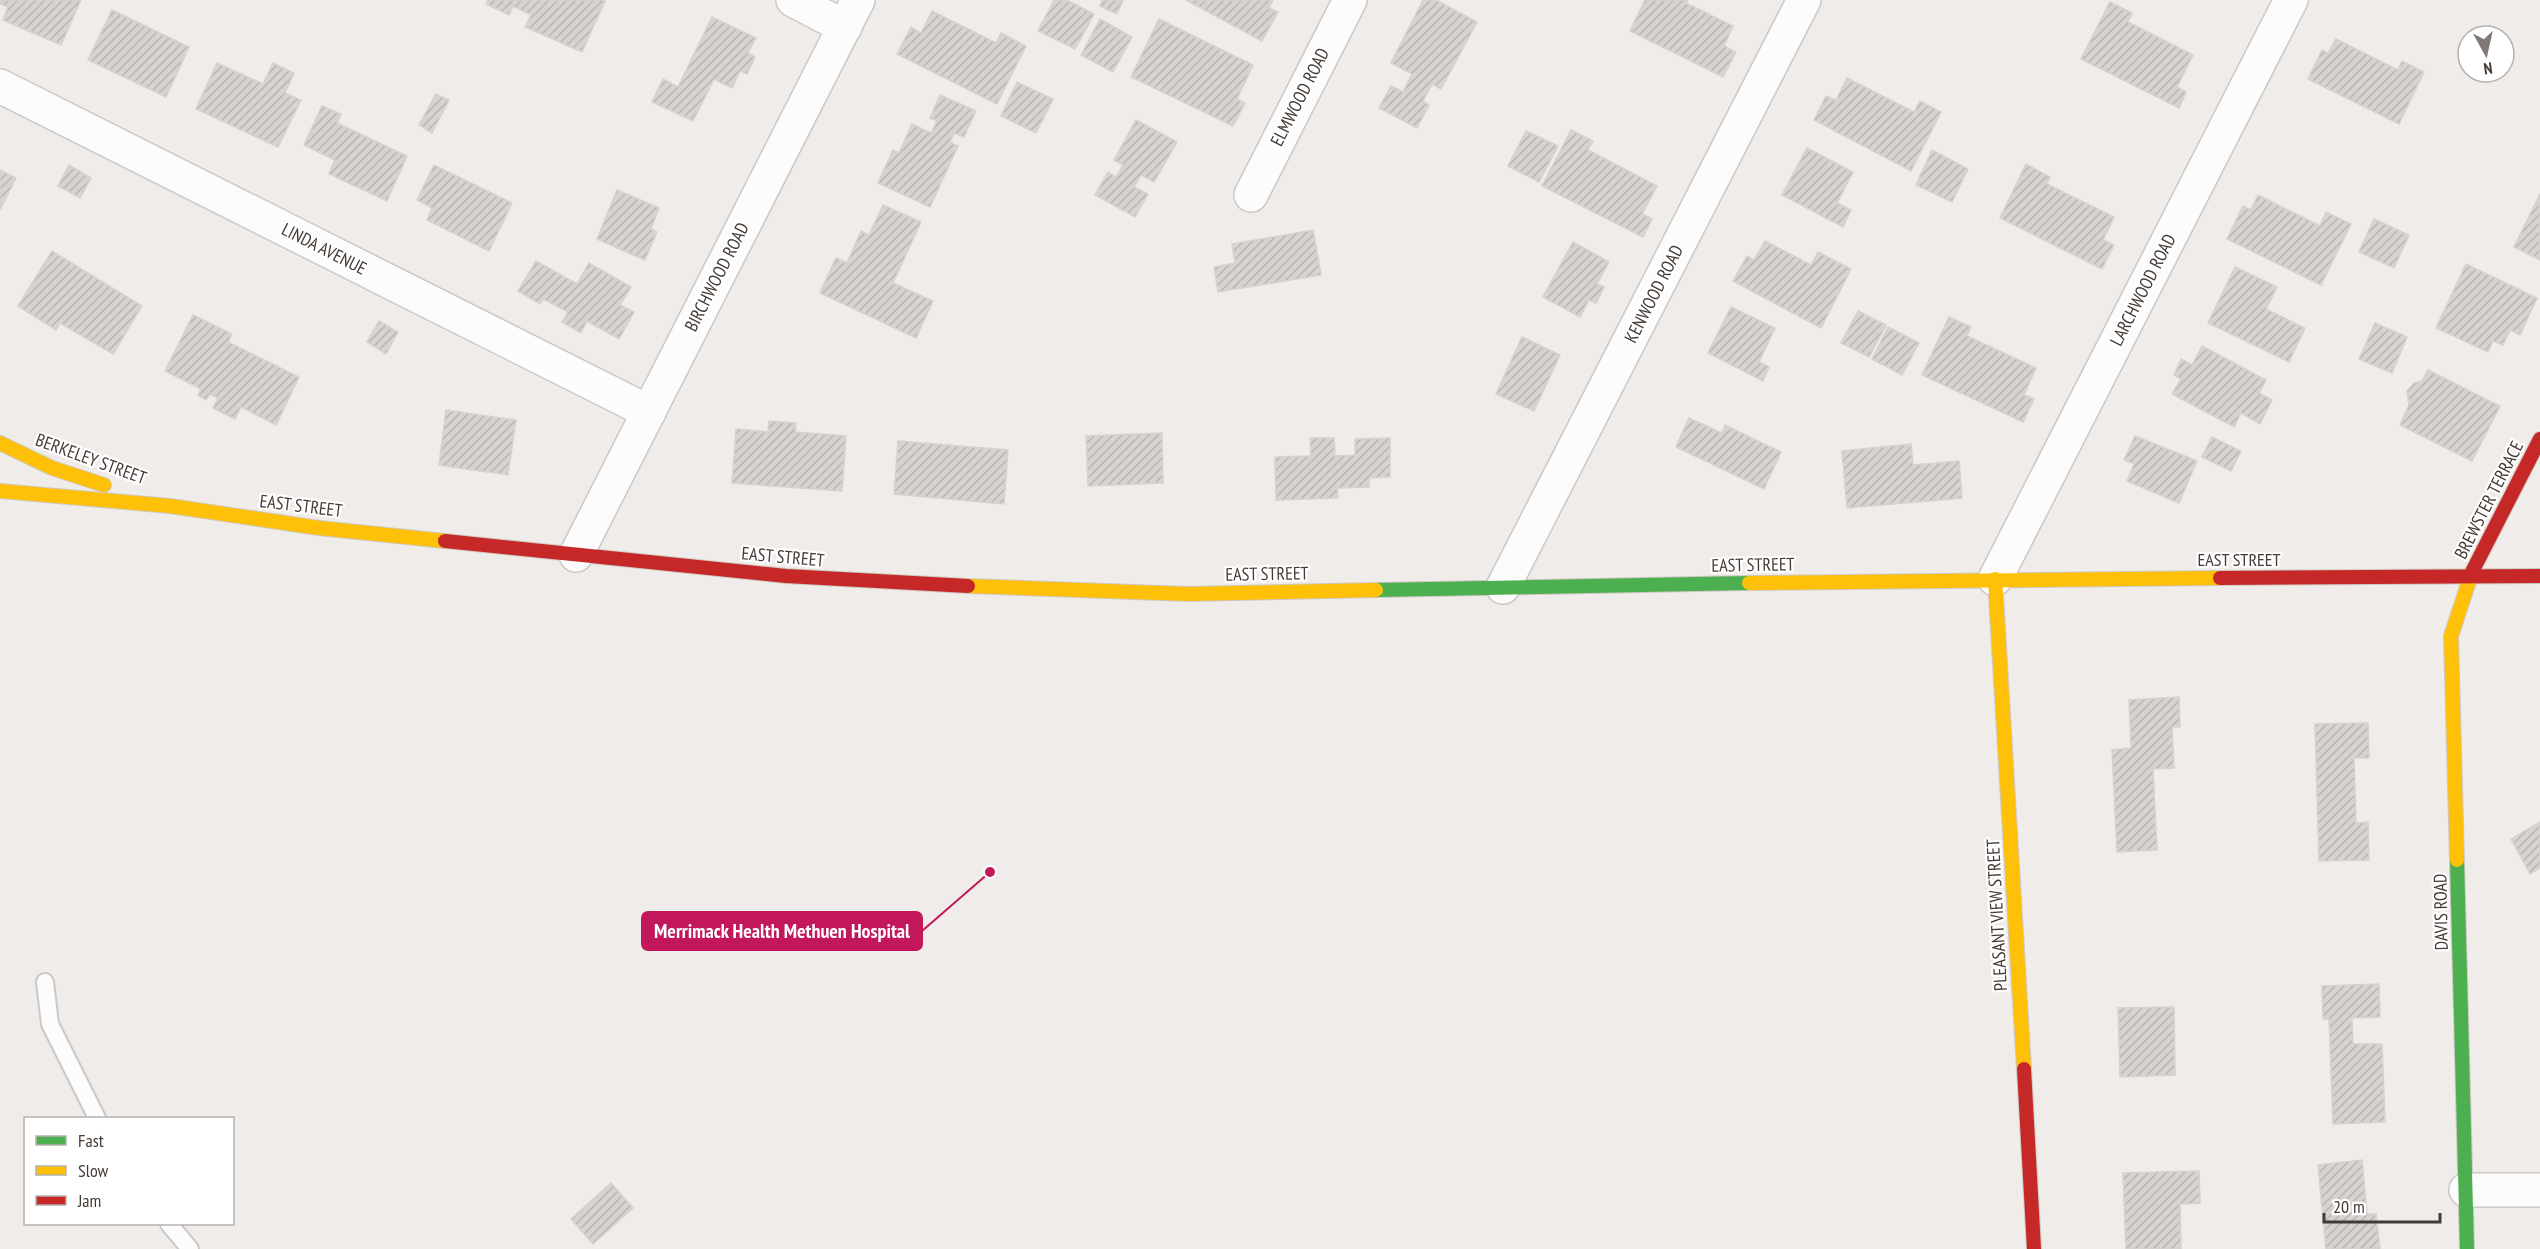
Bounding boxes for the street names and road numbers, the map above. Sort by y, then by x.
street label: ELMWOOD ROAD [1265,44,1334,150]
street label: LINDA AVENUE [278,217,371,280]
street label: BIRCHWOOD ROAD [679,218,754,335]
street label: LARCHWOOD ROAD [2104,230,2181,350]
street label: KENWOOD ROAD [1619,241,1688,347]
street label: BERKELEY STREET [33,428,150,489]
street label: BREWSTER TERRACE [2449,437,2528,563]
street label: EAST STREET [258,489,344,522]
street label: EAST STREET [741,541,825,572]
street label: EAST STREET [2197,548,2281,571]
street label: EAST STREET [1711,552,1795,577]
street label: EAST STREET [1225,561,1309,586]
street label: PLEASANT VIEW STREET [1981,838,2012,992]
street label: DAVIS ROAD [2428,874,2453,950]

